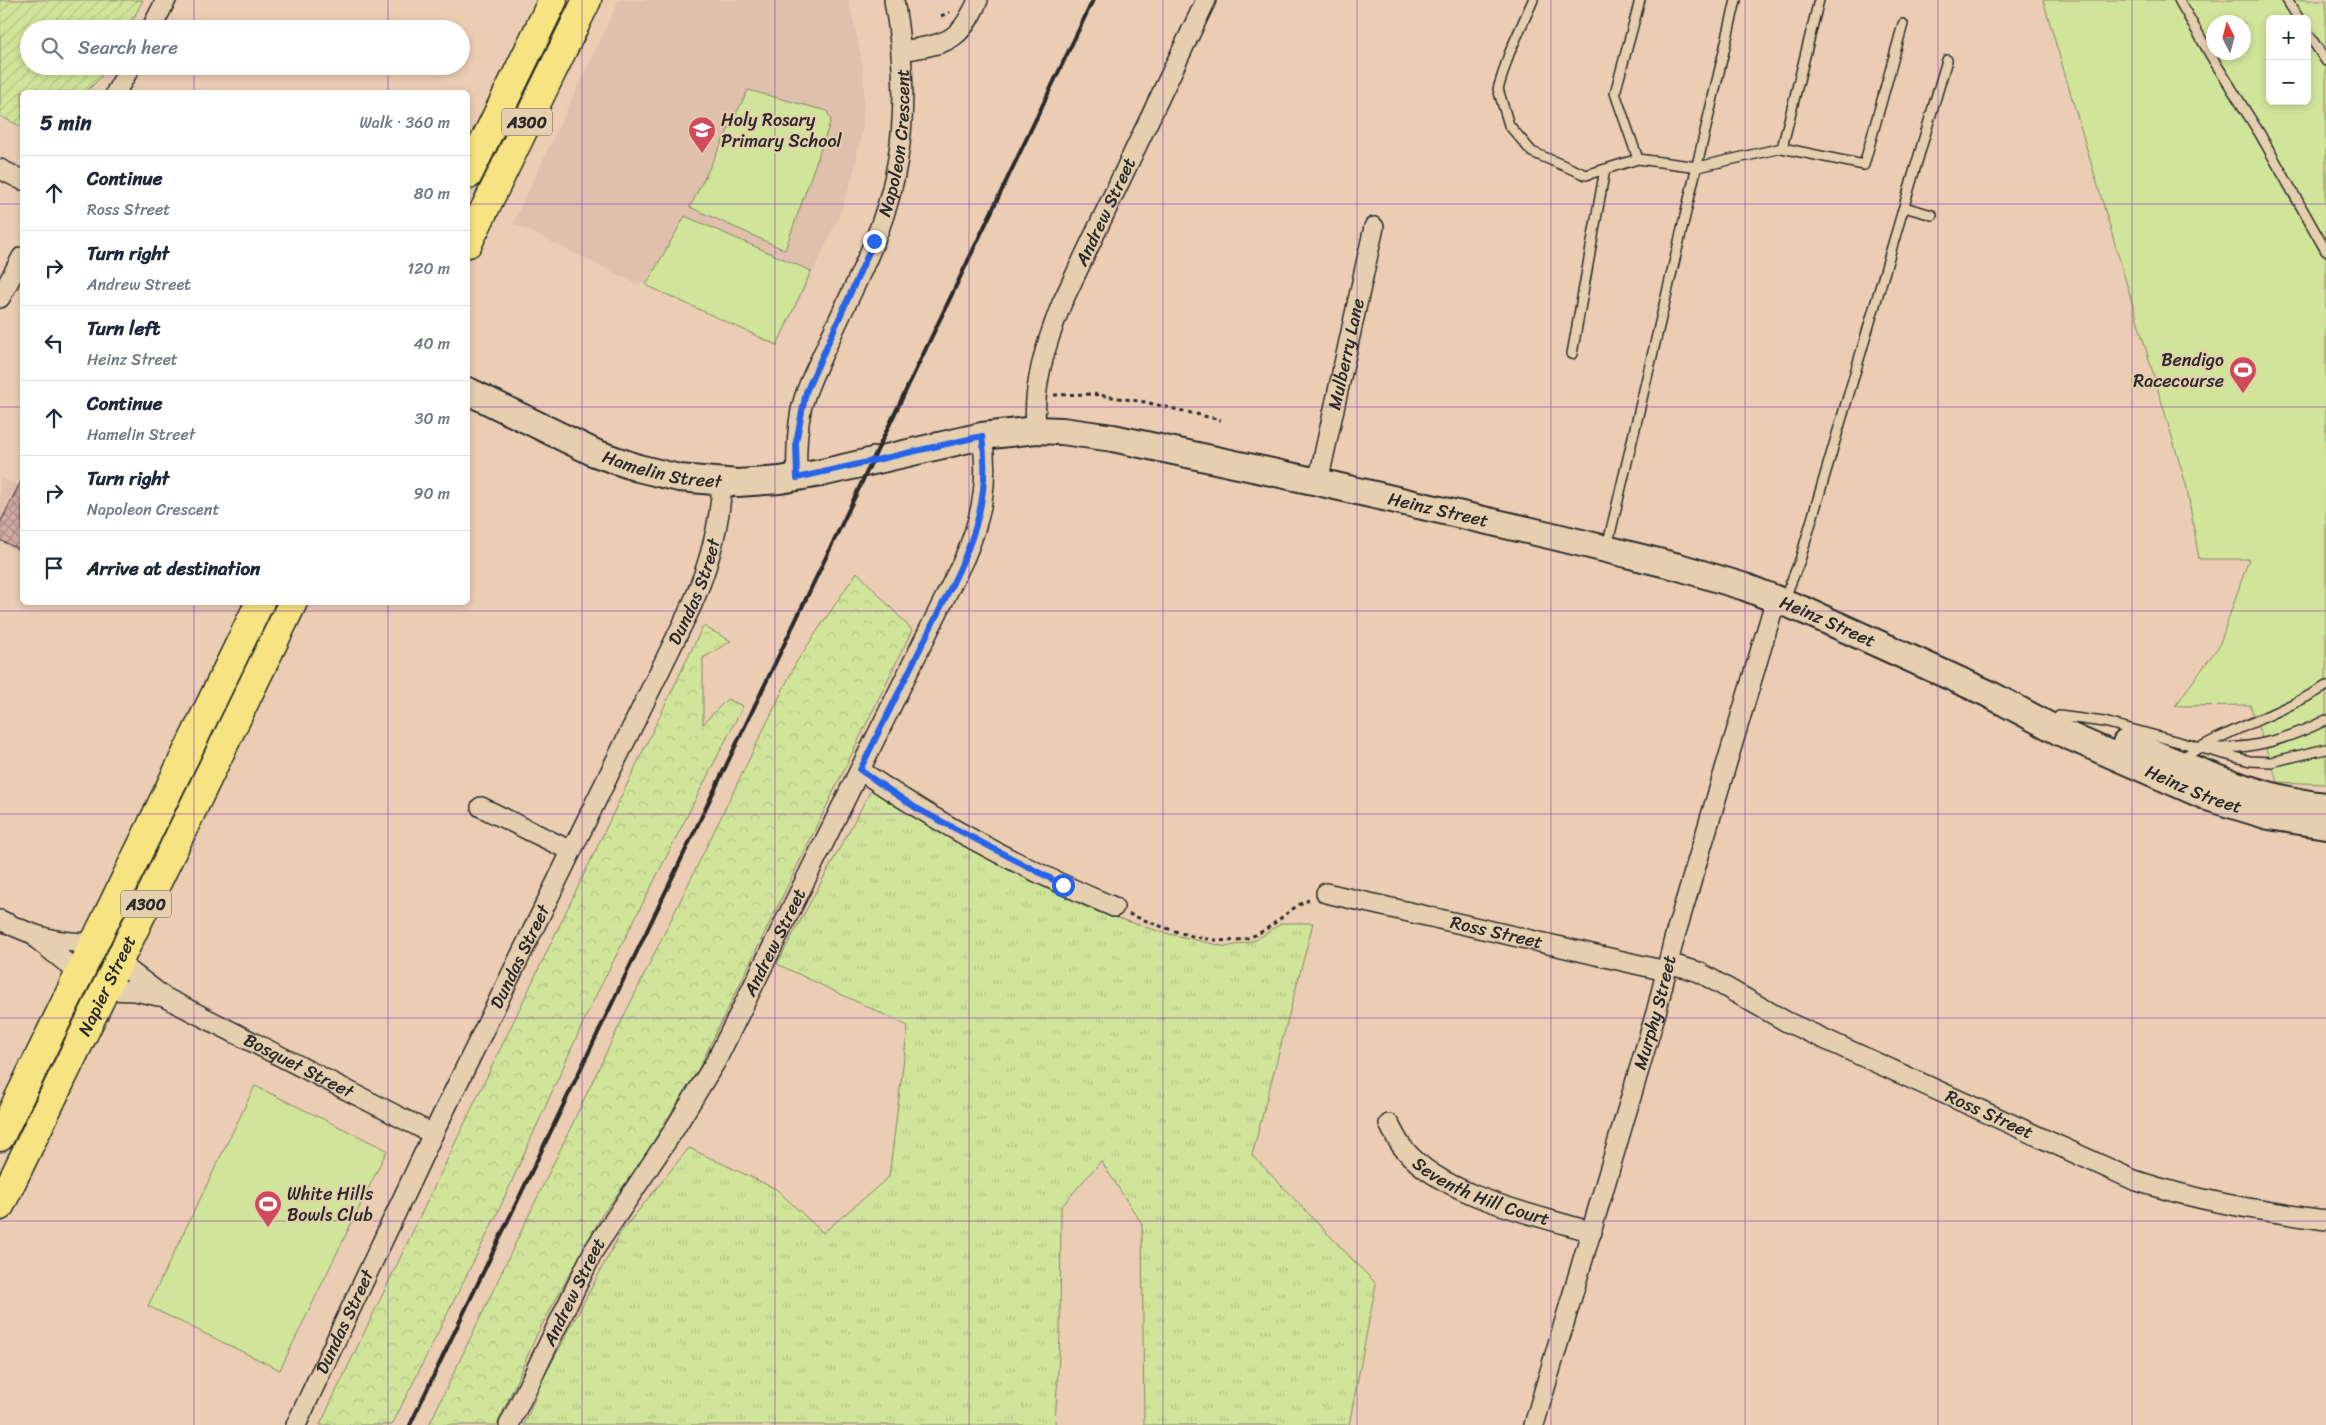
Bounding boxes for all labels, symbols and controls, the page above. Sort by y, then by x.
north arrow [2206,15,2251,60]
map controls [2266,15,2311,105]
button: + [2266,15,2311,60]
search box [20,20,470,75]
text: Search here [78,31,178,64]
icon: search [38,34,66,62]
button: − [2266,60,2311,105]
street label: Napoleon Crescent [869,68,919,221]
text: 5 min [40,104,92,142]
place label: Holy Rosary Primary School [721,104,843,157]
text: Walk · 360 m [360,108,450,137]
road number: A300 [502,108,552,136]
school or university icon: Holy Rosary Primary School [687,115,717,154]
street label: Andrew Street [1065,152,1145,272]
text: Continue [87,162,163,195]
icon: ahead [40,179,68,207]
text: 80 m [414,179,450,208]
text: Ross Street [87,195,170,224]
route end [863,230,886,253]
text: Turn right [87,237,169,270]
icon: right [40,254,68,282]
text: 120 m [407,254,450,283]
text: Andrew Street [87,270,191,299]
street label: Mulberry Lane [1318,295,1374,413]
text: Turn left [87,312,160,345]
icon: left [40,329,68,357]
text: 40 m [413,329,450,358]
place label: Bendigo Racecourse [2133,344,2224,397]
text: Heinz Street [87,345,178,374]
sports icon: Bendigo Racecourse [2228,355,2258,394]
text: Continue [87,387,163,420]
icon: ahead [40,404,68,432]
text: 30 m [415,404,450,433]
text: Hamelin Street [87,420,195,449]
street label: Hamelin Street [598,441,724,498]
text: Turn right [87,462,169,495]
icon: right [40,479,68,507]
text: 90 m [414,479,450,508]
street label: Heinz Street [1385,483,1492,537]
text: Napoleon Crescent [87,495,219,524]
street label: Dundas Street [659,535,730,651]
text: Arrive at destination [87,552,260,585]
icon: arrive [40,554,68,582]
street label: Heinz Street [1775,586,1881,657]
street label: Heinz Street [2140,755,2246,823]
route start [1052,874,1075,897]
street label: Andrew Street [734,883,815,1003]
road number: A300 [121,891,171,918]
street label: Dundas Street [481,899,559,1014]
street label: Ross Street [1447,906,1546,958]
street label: Napier Street [69,929,145,1042]
street label: Murphy Street [1624,952,1686,1074]
street label: Bosquet Street [238,1024,360,1107]
street label: Ross Street [1940,1080,2039,1148]
street label: Seventh Hill Court [1405,1148,1553,1235]
place label: White Hills Bowls Club [287,1178,374,1231]
sports icon: White Hills Bowls Club [253,1189,283,1228]
street label: Andrew Street [533,1231,614,1352]
street label: Dundas Street [306,1263,383,1380]

